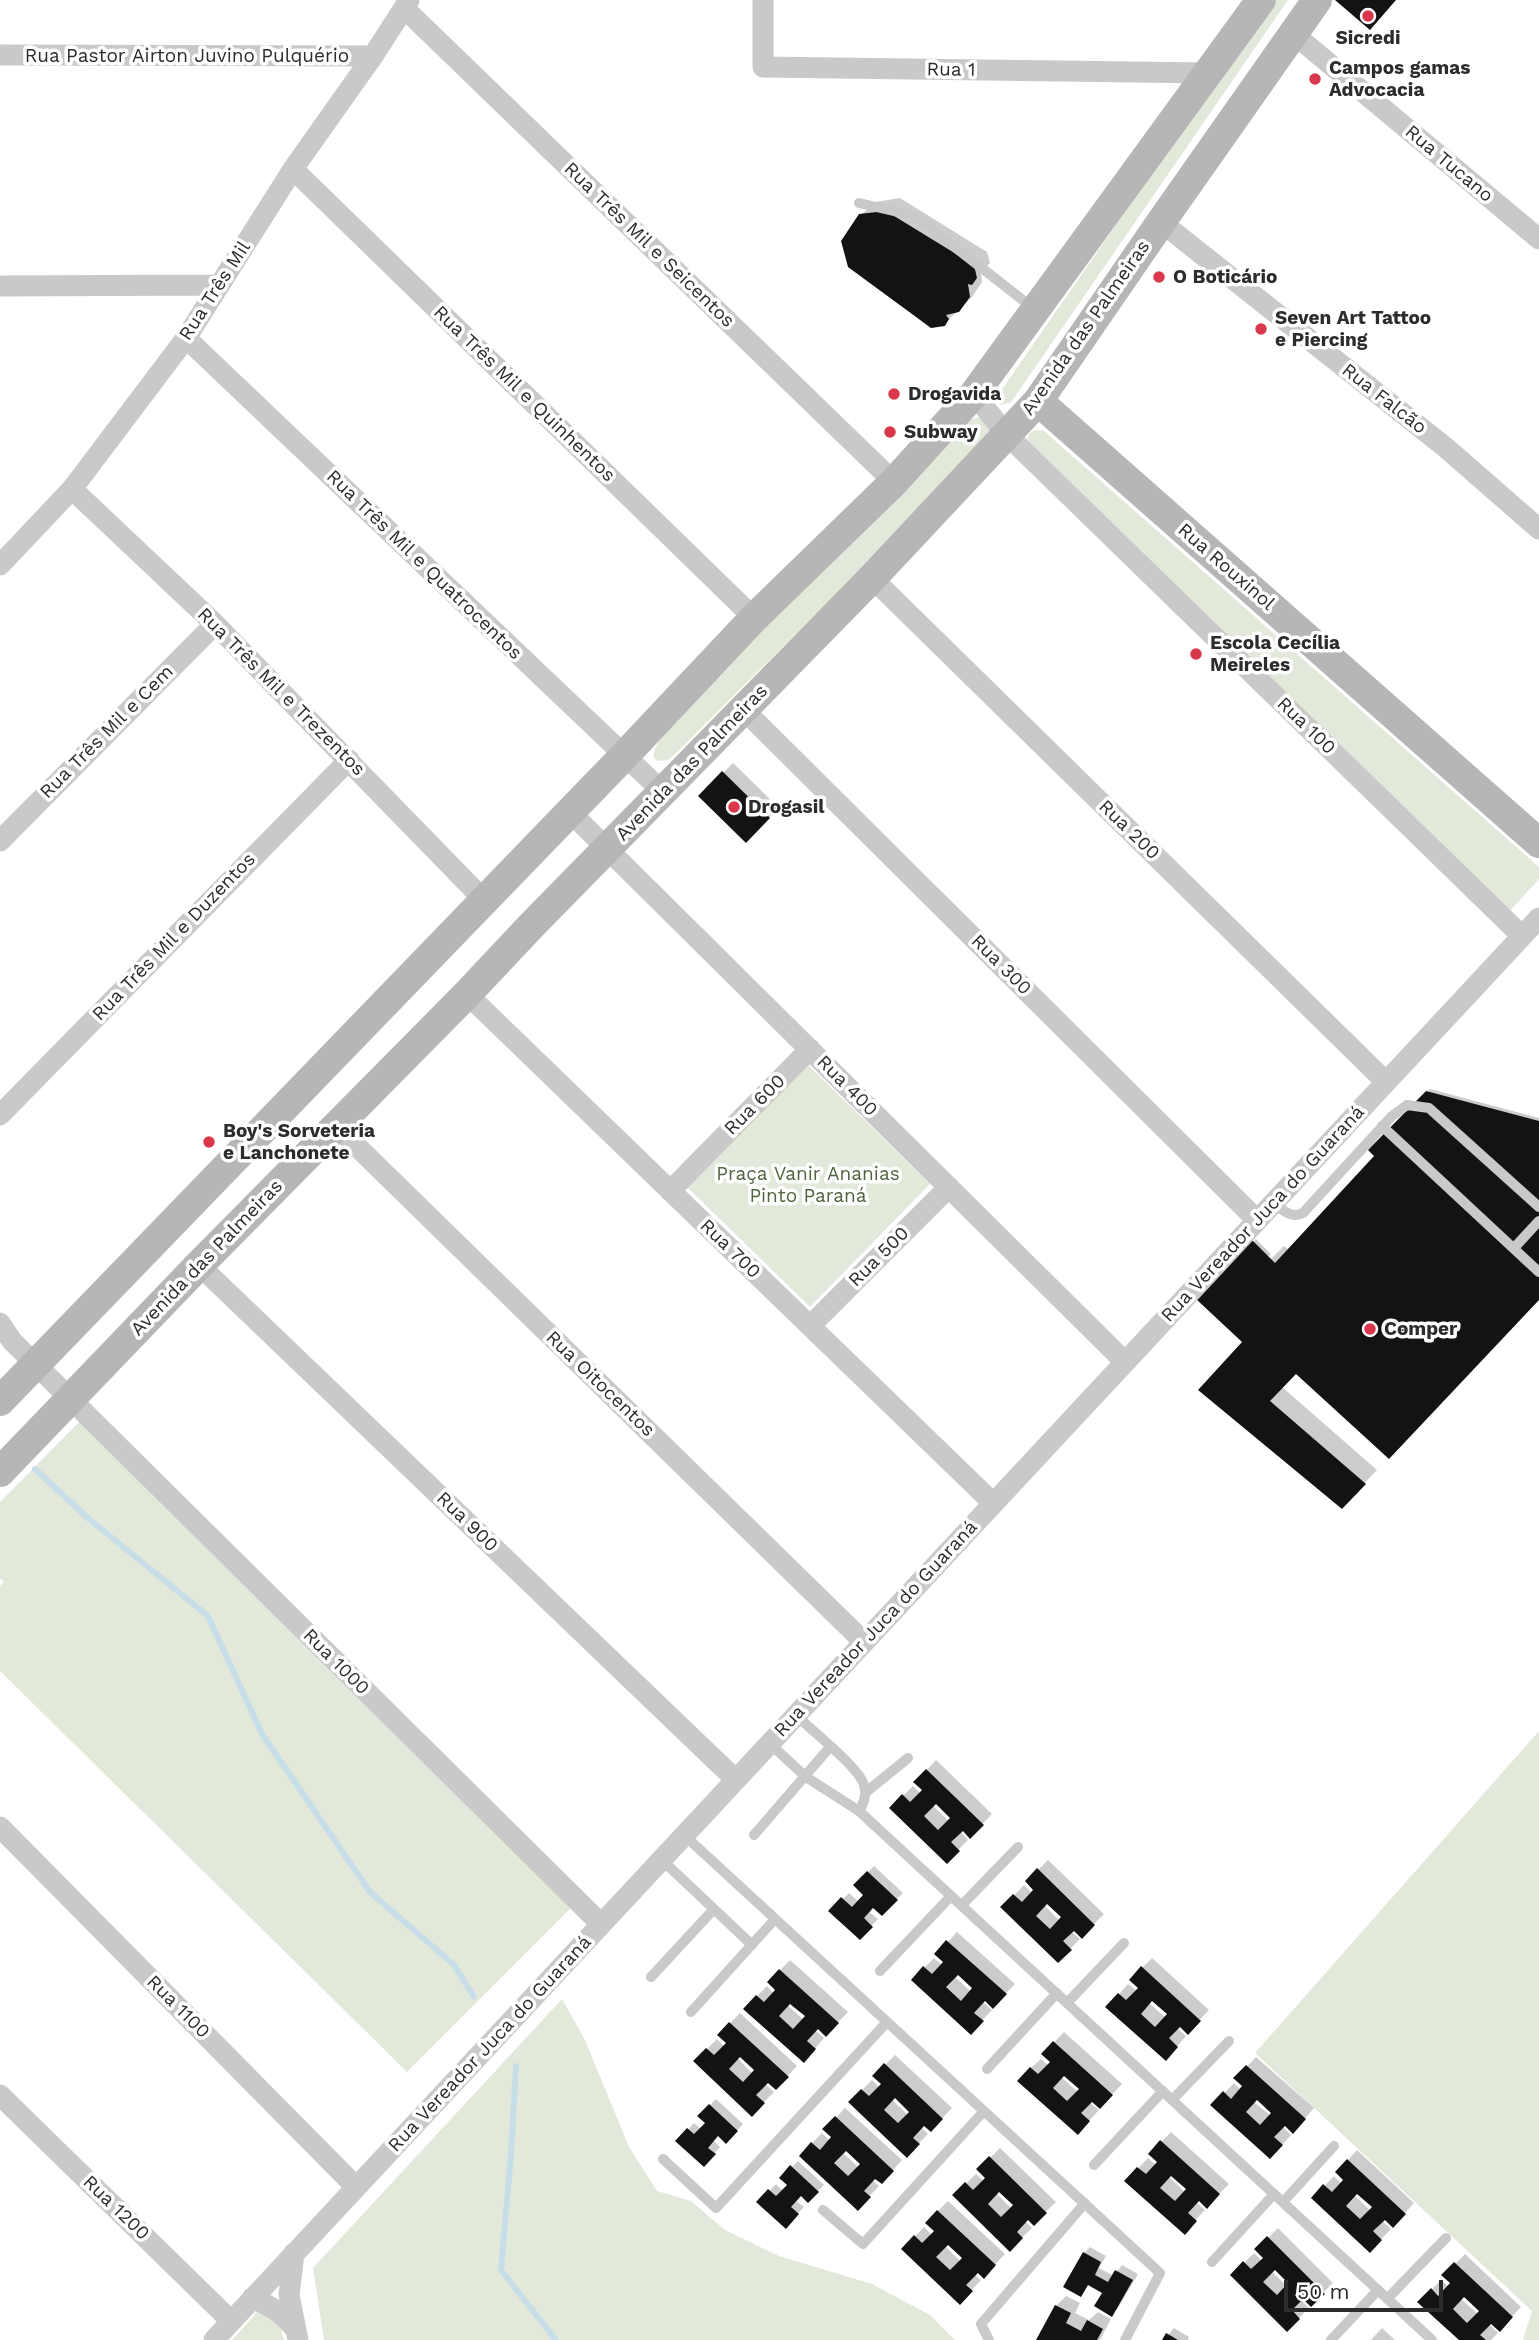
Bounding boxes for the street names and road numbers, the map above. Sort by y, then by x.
street label: Rua Pastor Airton Juvino Pulquério [25,45,349,67]
street label: Rua 1 [926,58,976,82]
street label: Rua Tucano [1400,121,1498,207]
street label: Rua Três Mil e Seicentos [559,158,739,332]
street label: Avenida das Palmeiras [1017,236,1155,420]
street label: Rua Três Mil [175,237,255,345]
street label: Rua Três Mil e Quinhentos [428,301,620,487]
street label: Rua Falcão [1337,359,1431,439]
street label: Rua Três Mil e Quatrocentos [321,465,527,665]
street label: Rua Rouxinol [1173,519,1279,615]
street label: Rua Três Mil e Trezentos [192,603,370,781]
street label: Rua Três Mil e Cem [35,660,179,804]
street label: Avenida das Palmeiras [611,680,773,846]
street label: Rua 100 [1272,693,1340,759]
street label: Rua 200 [1094,795,1164,865]
street label: Rua Três Mil e Duzentos [88,848,260,1026]
street label: Rua 300 [966,930,1036,1000]
street label: Rua 400 [812,1051,882,1121]
street label: Rua 600 [720,1070,790,1140]
street label: Rua Vereador Juca do Guaraná [1157,1101,1369,1327]
street label: Avenida das Palmeiras [126,1175,288,1341]
street label: Rua 700 [695,1215,765,1283]
street label: Rua 500 [844,1222,914,1292]
street label: Rua Oitocentos [541,1326,659,1442]
street label: Rua 900 [431,1487,503,1557]
street label: Rua Vereador Juca do Guaraná [770,1516,982,1742]
street label: Rua 1000 [298,1624,374,1700]
street label: Rua Vereador Juca do Guaraná [384,1931,596,2157]
street label: Rua 1100 [142,1971,214,2043]
street label: Rua 1200 [78,2171,154,2245]

